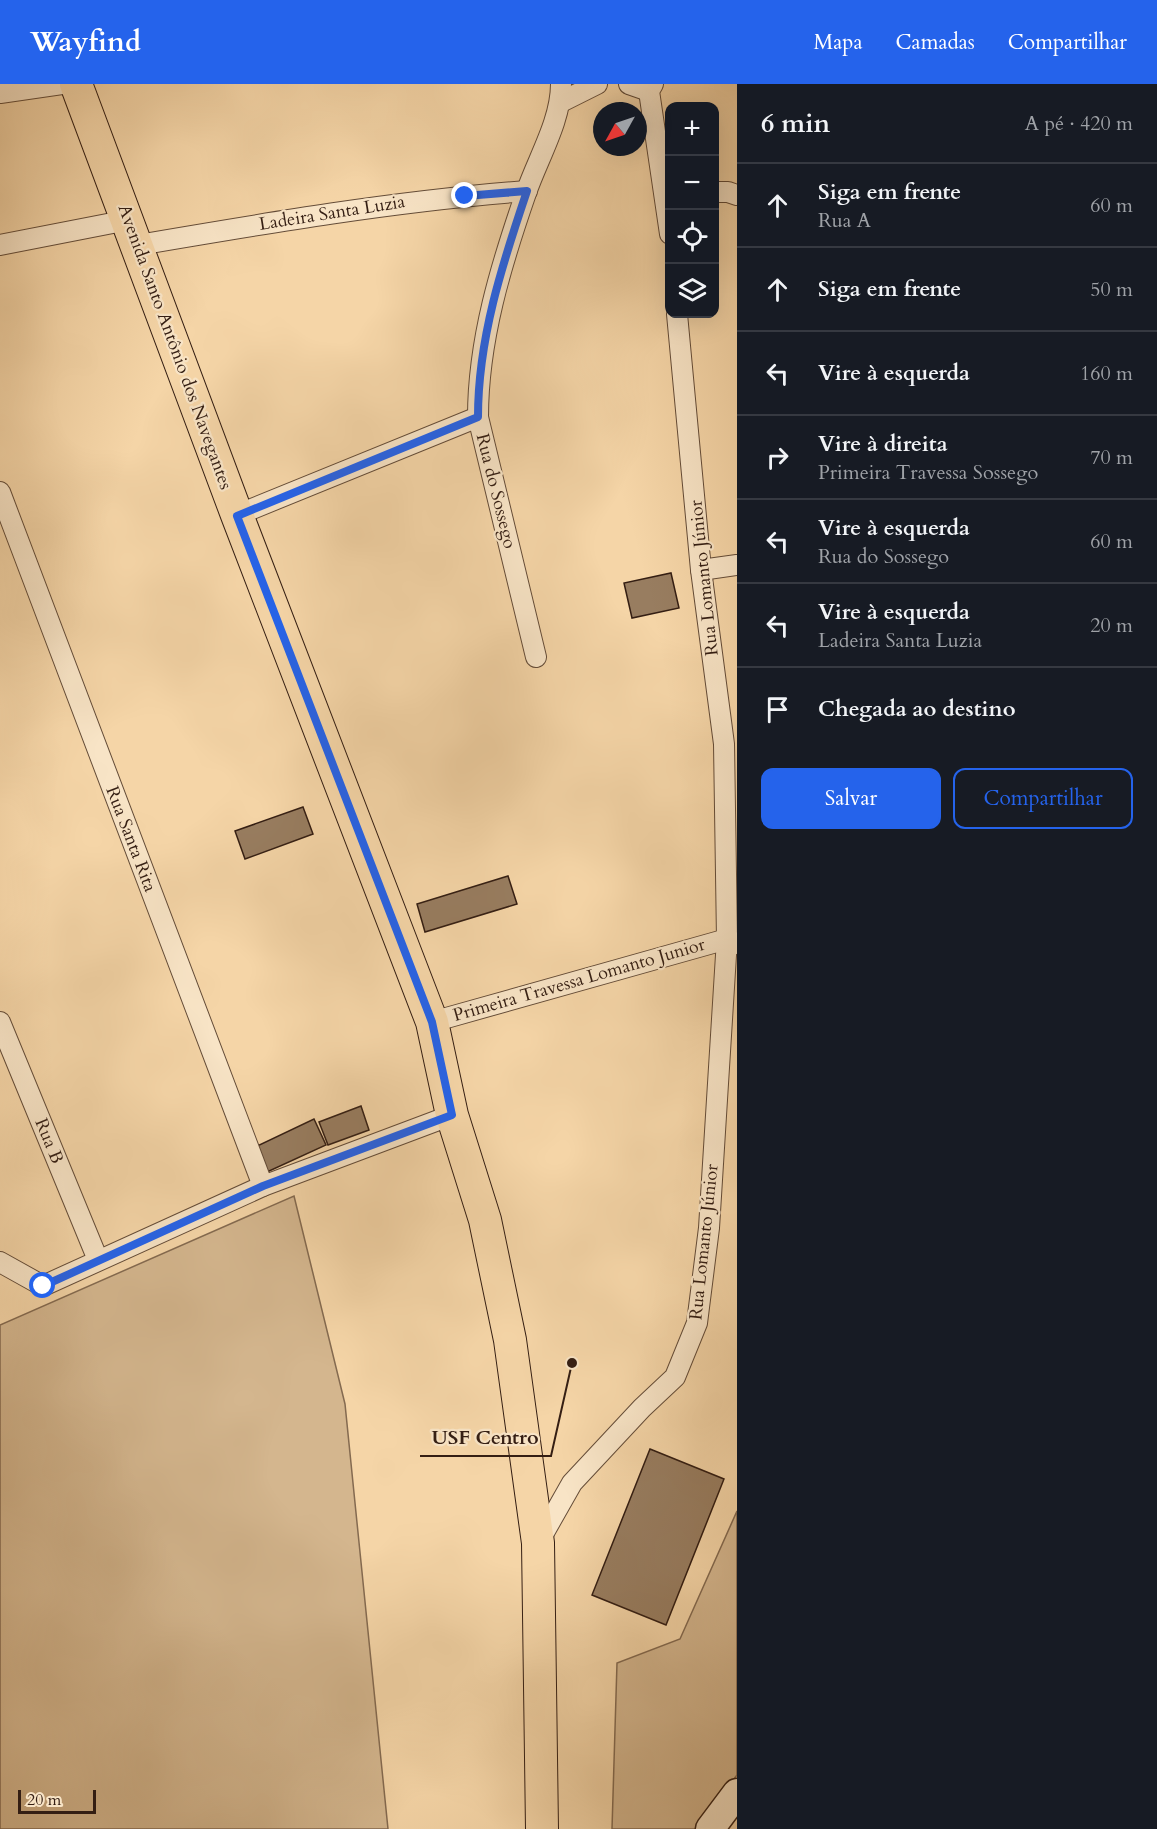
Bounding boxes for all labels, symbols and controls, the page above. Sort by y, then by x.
text: Wayfind [30,23,141,61]
text: Mapa [813,28,863,57]
text: Camadas [896,28,975,57]
text: Compartilhar [1008,28,1127,57]
north arrow [593,102,647,156]
map controls [665,102,719,318]
button: + [665,102,719,156]
text: 6 min [761,106,830,141]
text: A pé · 420 m [1025,110,1133,137]
button: − [665,156,719,210]
text: Siga em frente [818,177,961,207]
route end [451,182,477,208]
street label: Ladeira Santa Luzia [257,189,407,237]
icon: ahead [761,189,794,222]
text: 60 m [1090,192,1133,219]
street label: Avenida Santo Antônio dos Navegantes [112,201,238,493]
text: Rua A [818,207,871,234]
button: locate [665,210,719,264]
button: layers [665,264,719,318]
icon: ahead [761,273,794,306]
text: Siga em frente [818,274,961,304]
text: 50 m [1090,276,1133,303]
icon: left [761,357,794,390]
text: Vire à esquerda [818,358,970,388]
text: 160 m [1080,360,1133,387]
text: Vire à direita [818,429,948,459]
street label: Rua do Sossego [470,431,522,551]
icon: right [761,441,794,474]
text: 70 m [1090,444,1133,471]
text: Primeira Travessa Sossego [818,459,1038,486]
street label: Rua Lomanto Júnior [683,498,725,657]
text: Vire à esquerda [818,513,970,543]
icon: left [761,525,794,558]
text: 60 m [1090,528,1133,555]
text: Rua do Sossego [818,543,949,570]
text: Vire à esquerda [818,597,970,627]
icon: left [761,609,794,642]
text: 20 m [1090,612,1133,639]
text: Ladeira Santa Luzia [818,627,982,654]
icon: arrive [761,693,794,726]
text: Chegada ao destino [818,694,1016,724]
button: Salvar [761,768,941,829]
button: Compartilhar [953,768,1133,829]
street label: Rua Santa Rita [99,783,163,896]
street label: Primeira Travessa Lomanto Junior [450,932,708,1028]
street label: Rua B [29,1114,69,1168]
street label: Rua Lomanto Júnior [683,1162,725,1321]
route start [29,1272,55,1298]
callout: USF Centro [420,1418,551,1456]
text: USF Centro [431,1424,539,1451]
scale bar [18,1787,96,1814]
text: 20 m [27,1789,61,1811]

